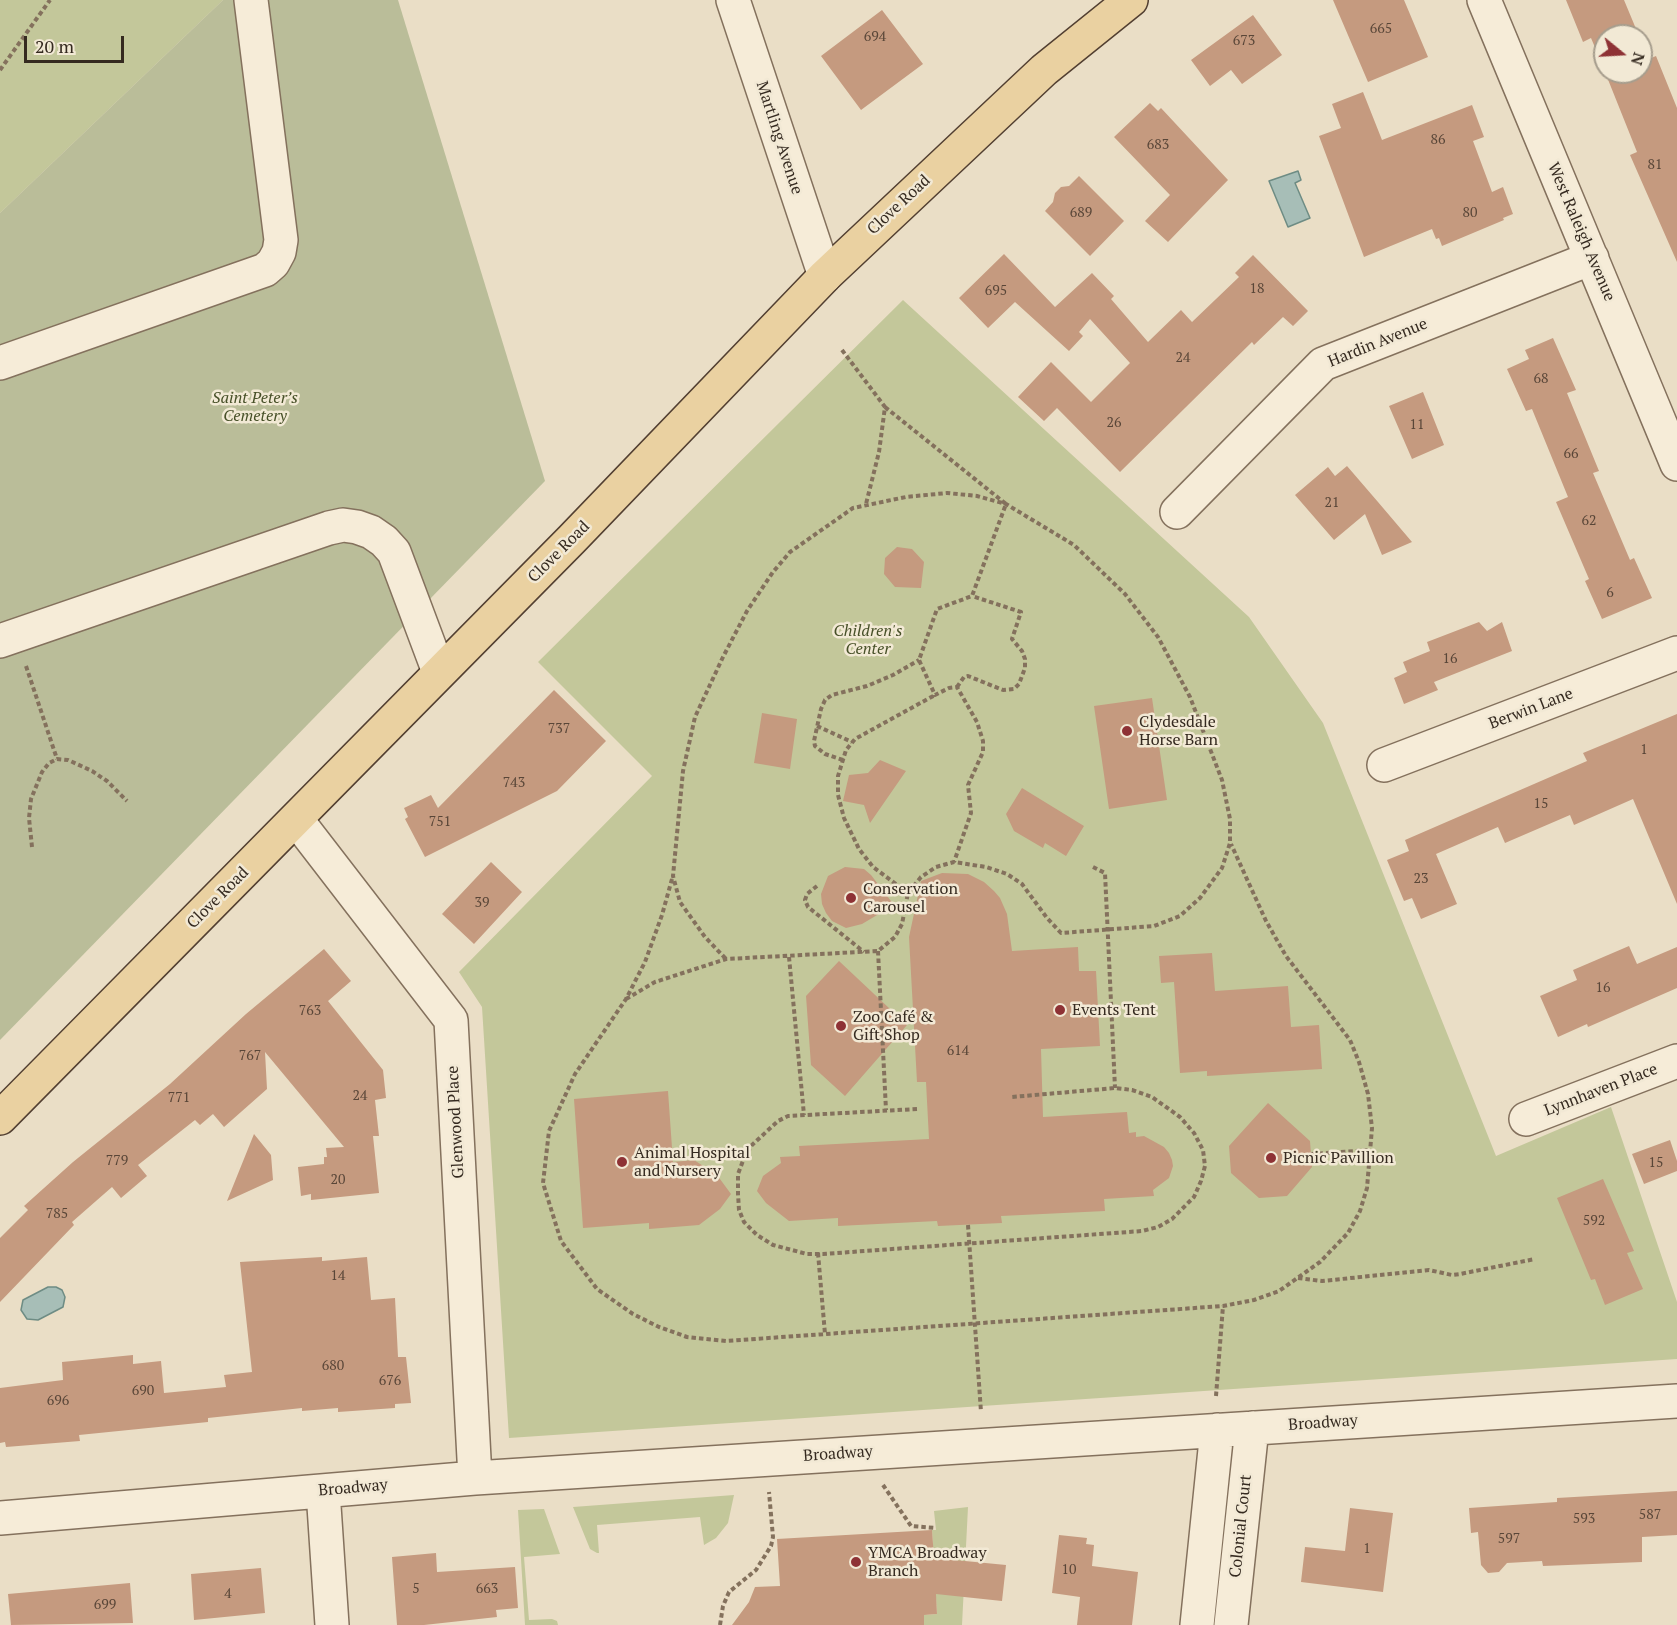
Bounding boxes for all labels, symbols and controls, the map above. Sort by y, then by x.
house number: 665 [1370,21,1392,37]
scale bar [27,24,128,62]
north arrow [1593,24,1653,84]
house number: 694 [864,29,886,45]
house number: 673 [1233,33,1255,49]
text: 20 m [35,34,74,58]
text: N [1626,50,1651,68]
street label: Martling Avenue [752,79,806,197]
house number: 86 [1431,132,1445,148]
house number: 683 [1147,137,1169,153]
house number: 81 [1648,157,1662,173]
street label: West Raleigh Avenue [1543,160,1619,304]
street label: Clove Road [864,171,934,239]
house number: 689 [1070,205,1092,221]
house number: 80 [1463,205,1477,221]
house number: 18 [1250,281,1264,297]
house number: 695 [985,283,1007,299]
street label: Hardin Avenue [1326,314,1430,372]
house number: 24 [1176,350,1190,366]
house number: 68 [1534,371,1548,387]
park label: Saint Peter’s Cemetery [212,388,298,426]
house number: 26 [1107,415,1121,431]
house number: 11 [1410,417,1424,433]
house number: 66 [1564,446,1578,462]
house number: 21 [1325,495,1339,511]
house number: 62 [1582,513,1596,529]
street label: Clove Road [524,517,594,587]
house number: 6 [1606,585,1614,601]
park label: Children's Center [834,621,902,659]
house number: 16 [1443,651,1457,667]
street label: Berwin Lane [1486,684,1576,734]
place label: Clydesdale Horse Barn [1139,712,1218,750]
house number: 737 [548,721,570,737]
marker: Clydesdale Horse Barn [1120,724,1134,738]
house number: 1 [1640,742,1648,758]
house number: 743 [503,775,525,791]
house number: 15 [1534,796,1548,812]
house number: 751 [429,814,451,830]
street label: Clove Road [183,863,253,933]
house number: 23 [1414,871,1428,887]
place label: Conservation Carousel [863,879,958,917]
marker: Conservation Carousel [844,891,858,905]
house number: 39 [475,895,489,911]
house number: 16 [1596,980,1610,996]
place label: Events Tent [1072,1000,1156,1020]
house number: 763 [299,1003,321,1019]
marker: Events Tent [1053,1003,1067,1017]
place label: Zoo Café & Gift Shop [853,1007,933,1045]
marker: Zoo Café & Gift Shop [834,1019,848,1033]
house number: 614 [947,1043,969,1059]
house number: 767 [239,1048,261,1064]
street label: Lynnhaven Place [1542,1060,1660,1120]
street label: Glenwood Place [443,1065,469,1179]
house number: 24 [353,1088,367,1104]
house number: 771 [168,1090,190,1106]
place label: Animal Hospital and Nursery [634,1143,750,1181]
place label: Picnic Pavillion [1283,1148,1394,1168]
marker: Picnic Pavillion [1264,1151,1278,1165]
house number: 779 [106,1153,128,1169]
marker: Animal Hospital and Nursery [615,1155,629,1169]
house number: 15 [1649,1155,1663,1171]
house number: 20 [331,1172,345,1188]
house number: 785 [46,1206,68,1222]
house number: 592 [1583,1213,1605,1229]
house number: 14 [331,1268,345,1284]
house number: 680 [322,1358,344,1374]
house number: 676 [379,1373,401,1389]
house number: 690 [132,1383,154,1399]
house number: 696 [47,1393,69,1409]
street label: Broadway [1288,1411,1358,1435]
street label: Broadway [803,1442,873,1466]
street label: Colonial Court [1226,1473,1256,1579]
street label: Broadway [317,1475,389,1501]
house number: 587 [1639,1507,1661,1523]
house number: 593 [1573,1511,1595,1527]
house number: 597 [1498,1531,1520,1547]
house number: 1 [1363,1541,1371,1557]
place label: YMCA Broadway Branch [868,1543,987,1581]
marker: YMCA Broadway Branch [849,1555,863,1569]
house number: 10 [1062,1562,1076,1578]
house number: 5 [412,1581,420,1597]
house number: 663 [476,1581,498,1597]
house number: 4 [224,1586,232,1602]
house number: 699 [94,1597,116,1613]

